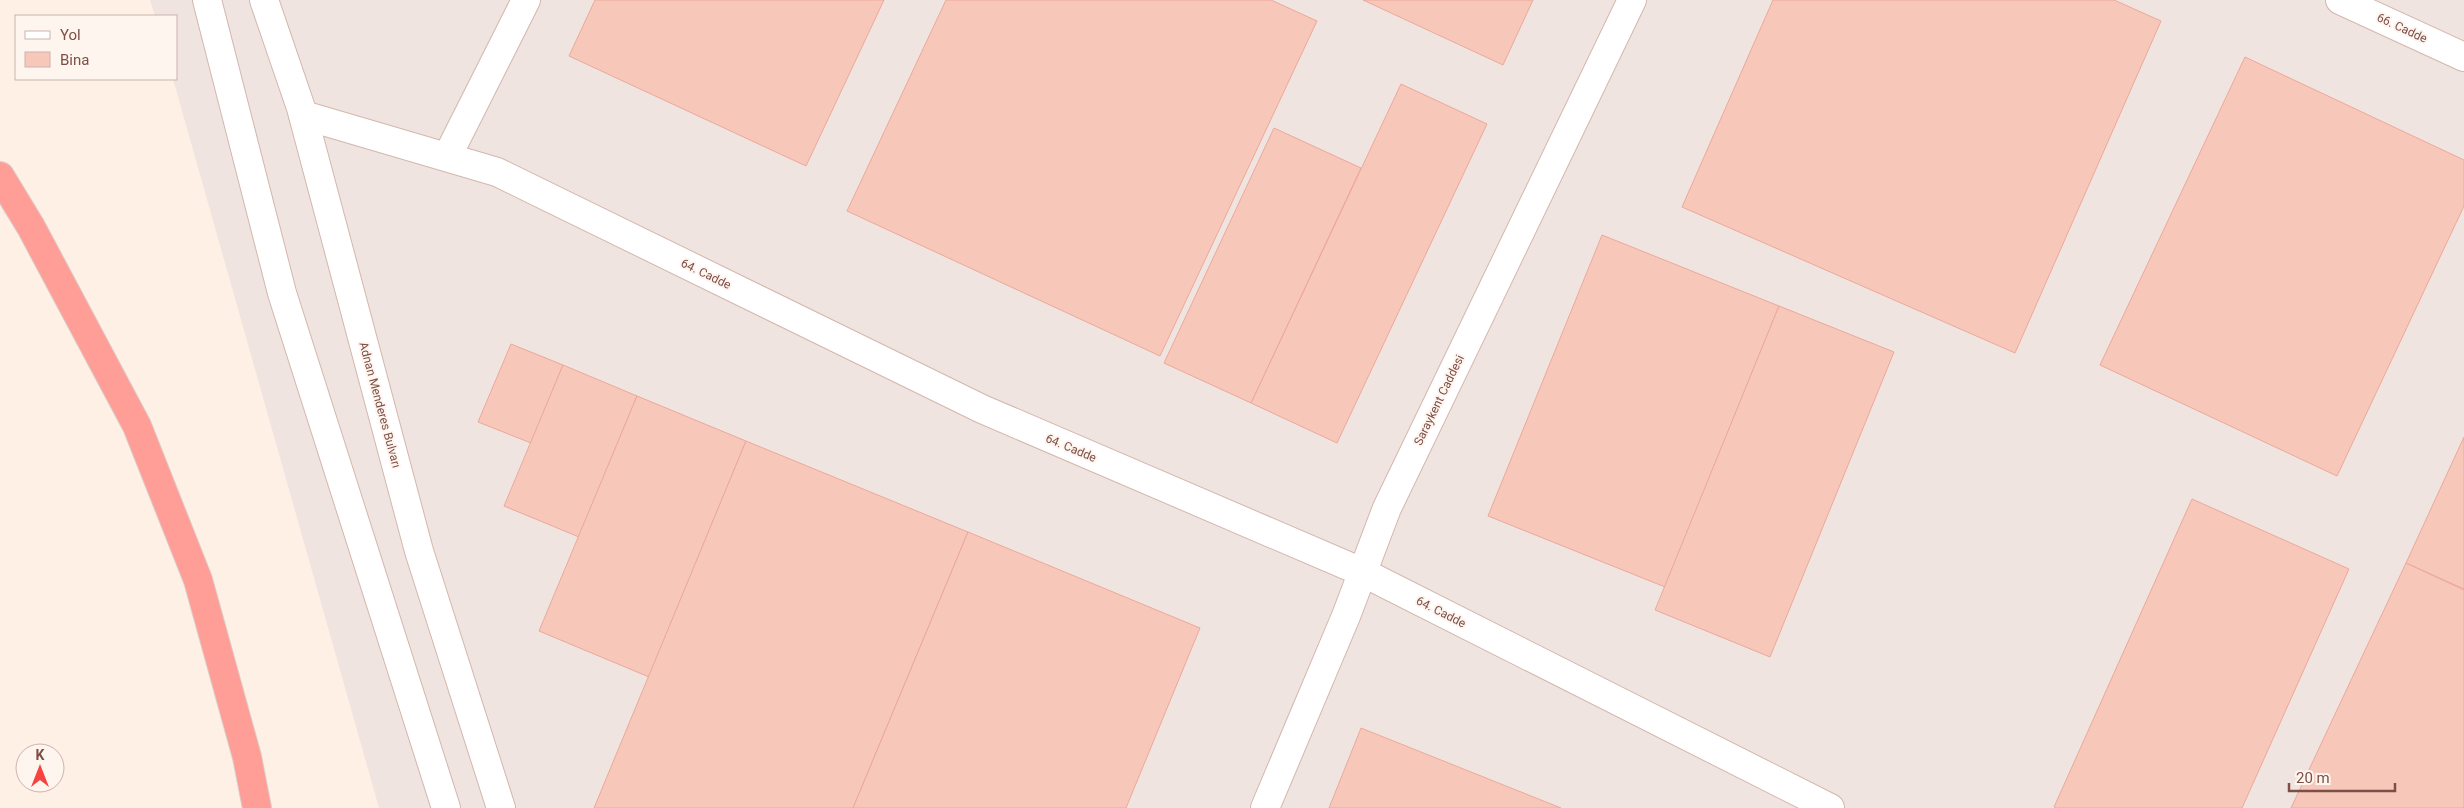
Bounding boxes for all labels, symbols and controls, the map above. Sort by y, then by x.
street label: 66. Cadde [2375,10,2429,46]
legend [15,15,178,80]
text: Yol [60,26,81,44]
text: Bina [60,51,89,69]
street label: 64. Cadde [679,256,733,292]
street label: Adnan Menderes Bulvarı [356,341,404,469]
street label: Saraykent Caddesi [1411,352,1467,447]
street label: 64. Cadde [1043,431,1099,465]
street label: 64. Cadde [1414,594,1468,630]
north arrow [15,743,65,793]
text: K [36,747,45,763]
scale bar [2289,760,2395,792]
text: 20 m [2296,769,2330,787]

